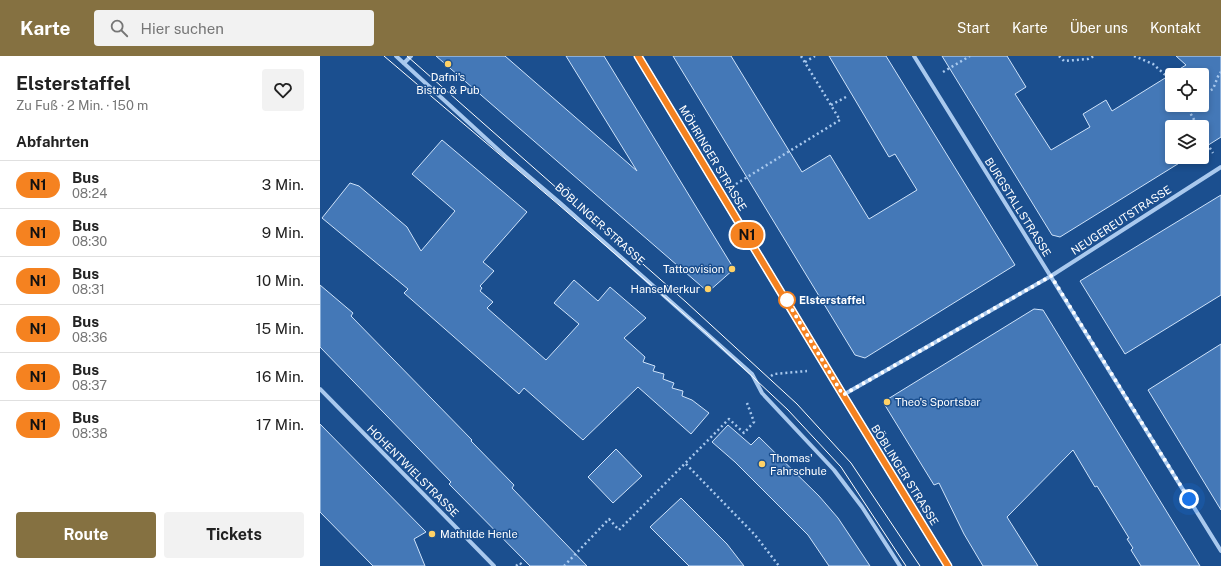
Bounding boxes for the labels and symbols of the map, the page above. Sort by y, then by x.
marker: Dafni's Bistro & Pub [443,59,453,69]
place label: Dafni's Bistro & Pub [416,71,480,96]
street label: MÖHRINGER STRASSE [677,103,750,213]
street label: BURGSTALLSTRASSE [983,155,1053,259]
street label: BÖBLINGER STRASSE [553,180,648,267]
street label: NEUGEREUTSTRASSE [1069,183,1173,257]
line badge: N1 [729,222,765,248]
place label: Tattoovision [663,263,724,275]
marker: Tattoovision [727,264,737,274]
place label: HanseMerkur [631,283,700,295]
marker: HanseMerkur [703,284,713,294]
marker: Elsterstaffel [778,291,796,309]
place label: Elsterstaffel [799,294,866,306]
place label: Theo's Sportsbar [895,396,981,408]
marker: Theo's Sportsbar [882,397,892,407]
street label: BÖBLINGER STRASSE [869,422,942,528]
street label: HOHENTWIELSTRASSE [365,423,461,519]
place label: Thomas' Fahrschule [770,452,827,477]
marker: Thomas' Fahrschule [757,459,767,469]
your location [1179,489,1199,509]
place label: Mathilde Henle [440,528,518,540]
marker: Mathilde Henle [427,529,437,539]

